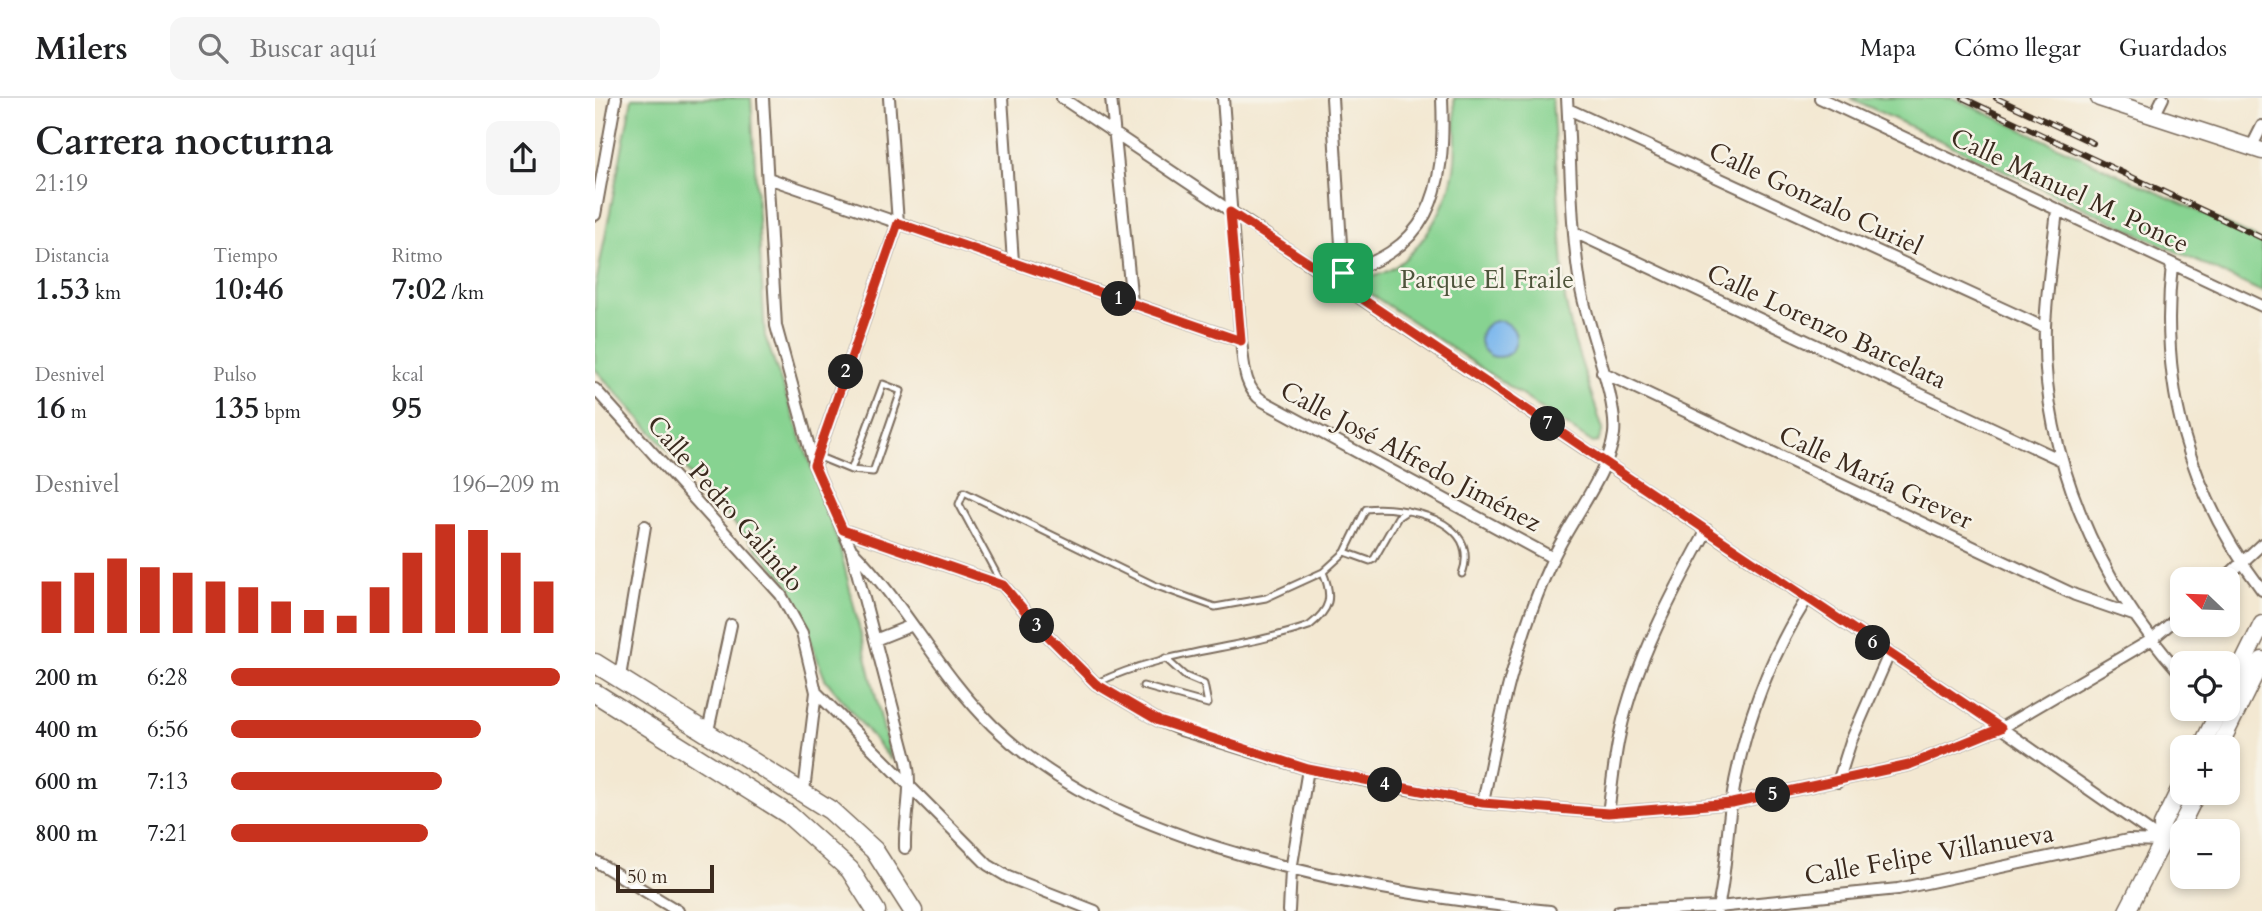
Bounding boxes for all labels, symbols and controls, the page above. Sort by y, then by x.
search box [170,17,660,80]
text: Milers [35,26,128,71]
icon: search [194,29,232,67]
text: Buscar aquí [250,31,377,66]
text: Mapa [1860,32,1916,65]
text: Cómo llegar [1954,32,2081,65]
text: Guardados [2119,32,2227,65]
text: Carrera nocturna [35,116,334,168]
street label: Calle Manuel M. Ponce [1945,120,2195,261]
button: share [486,121,560,195]
street label: Calle Gonzalo Curiel [1703,133,1929,264]
text: 21:19 [35,168,88,199]
text: Distancia [35,243,109,269]
text: Tiempo [213,243,278,269]
text: Ritmo [392,243,443,269]
pin [1313,243,1373,303]
icon: arrive [1324,254,1362,292]
street label: Calle Lorenzo Barcelata [1701,255,1952,397]
park label: Parque El Fraile [1400,262,1574,297]
text: 1.53 [35,269,90,310]
text: 10:46 [213,269,284,310]
text: 7:02 [392,269,446,310]
text: km [90,280,121,306]
text: /km [446,280,484,306]
pin: 1 [1101,282,1137,316]
text: 1 [1114,285,1123,311]
pin: 2 [828,354,863,390]
text: 2 [841,358,850,384]
text: Desnivel [35,362,105,388]
text: Pulso [213,362,256,388]
text: kcal [392,362,424,388]
street label: Calle José Alfredo Jiménez [1274,373,1548,540]
text: 16 [35,388,66,429]
text: 135 [213,388,259,429]
text: 95 [392,388,422,429]
text: m [66,399,87,425]
text: bpm [259,399,301,425]
pin: 7 [1531,406,1565,442]
street label: Calle Pedro Galindo [639,408,812,599]
text: 7 [1543,410,1552,436]
street label: Calle María Grever [1773,417,1979,538]
text: Desnivel [35,469,119,500]
text: 196–209 m [451,469,560,500]
north arrow [2170,567,2240,637]
map controls [2170,567,2240,889]
pin: 3 [1019,608,1055,644]
text: 3 [1032,612,1041,638]
pin: 6 [1855,626,1891,660]
text: 6 [1868,629,1877,655]
button: locate [2170,651,2240,721]
text: 200 m [35,662,98,693]
text: 6:28 [147,662,188,693]
text: 400 m [35,714,98,745]
text: 6:56 [147,714,188,745]
button: + [2170,735,2240,805]
text: 600 m [35,766,98,797]
text: 7:13 [147,766,188,797]
pin: 4 [1367,768,1403,802]
text: 4 [1380,771,1389,797]
pin: 5 [1755,778,1791,812]
text: 5 [1768,781,1777,807]
street label: Calle Felipe Villanueva [1802,815,2056,894]
text: 800 m [35,818,98,849]
text: 7:21 [147,818,188,849]
button: − [2170,819,2240,889]
scale bar [616,862,714,894]
text: 50 m [627,864,668,890]

